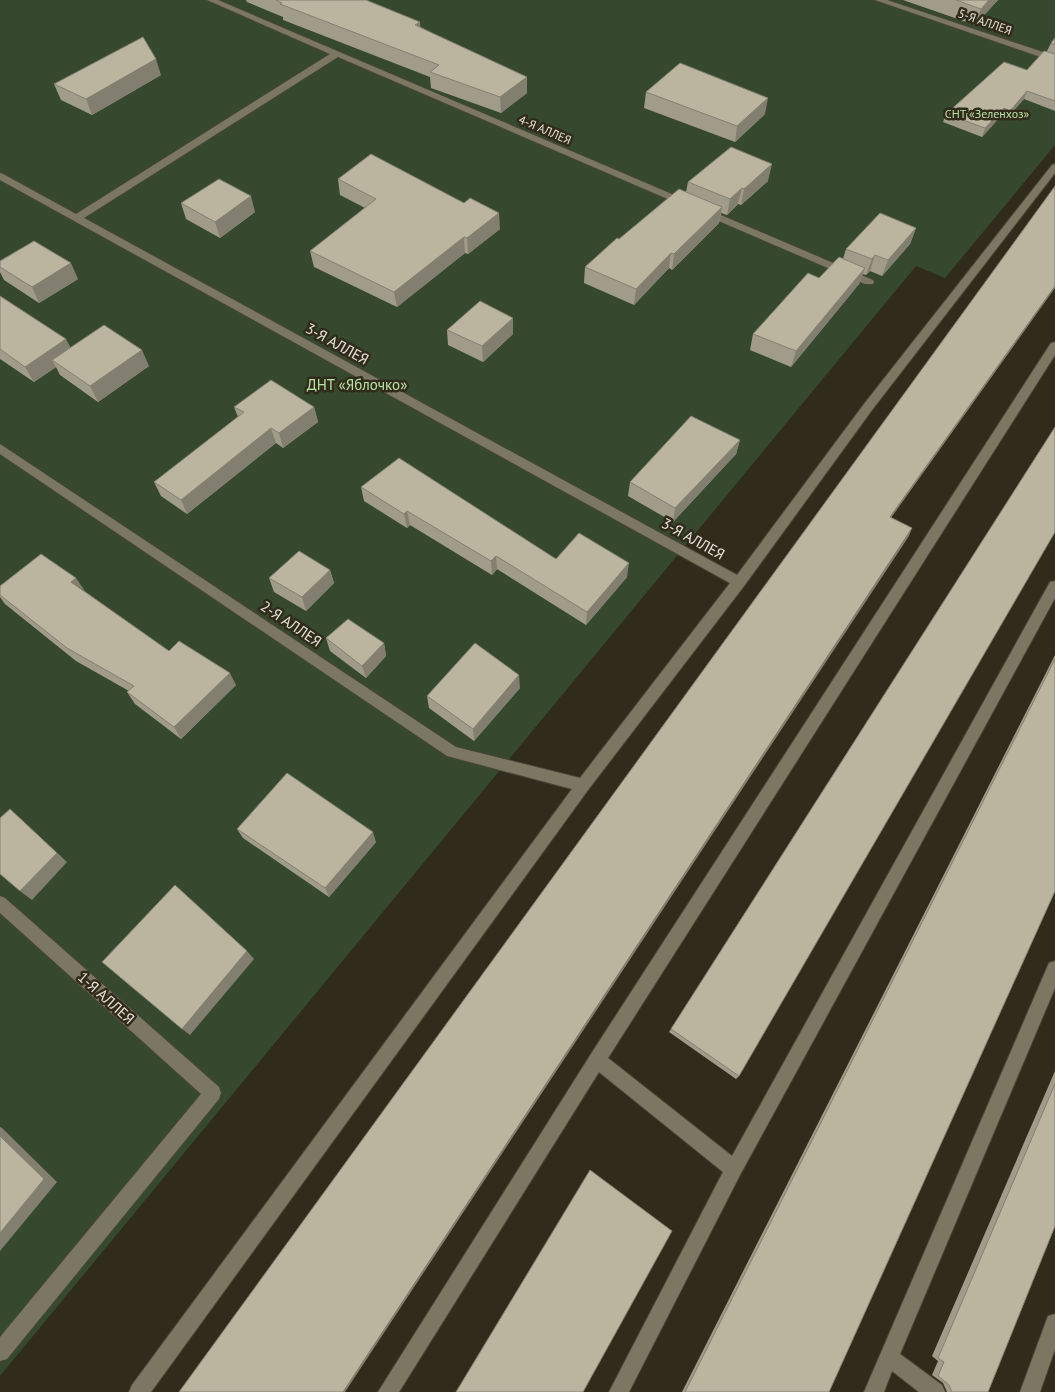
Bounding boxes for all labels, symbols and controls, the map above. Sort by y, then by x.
street label: 5-Я АЛЛЕЯ [956,5,1014,38]
park label: СНТ «Зеленхоз» [945,106,1029,121]
street label: 4-Я АЛЛЕЯ [517,112,574,147]
street label: 3-Я АЛЛЕЯ [302,318,372,369]
park label: ДНТ «Яблочко» [307,375,407,394]
street label: 3-Я АЛЛЕЯ [658,513,728,564]
street label: 2-Я АЛЛЕЯ [257,596,325,651]
street label: 1-Я АЛЛЕЯ [74,967,139,1028]

